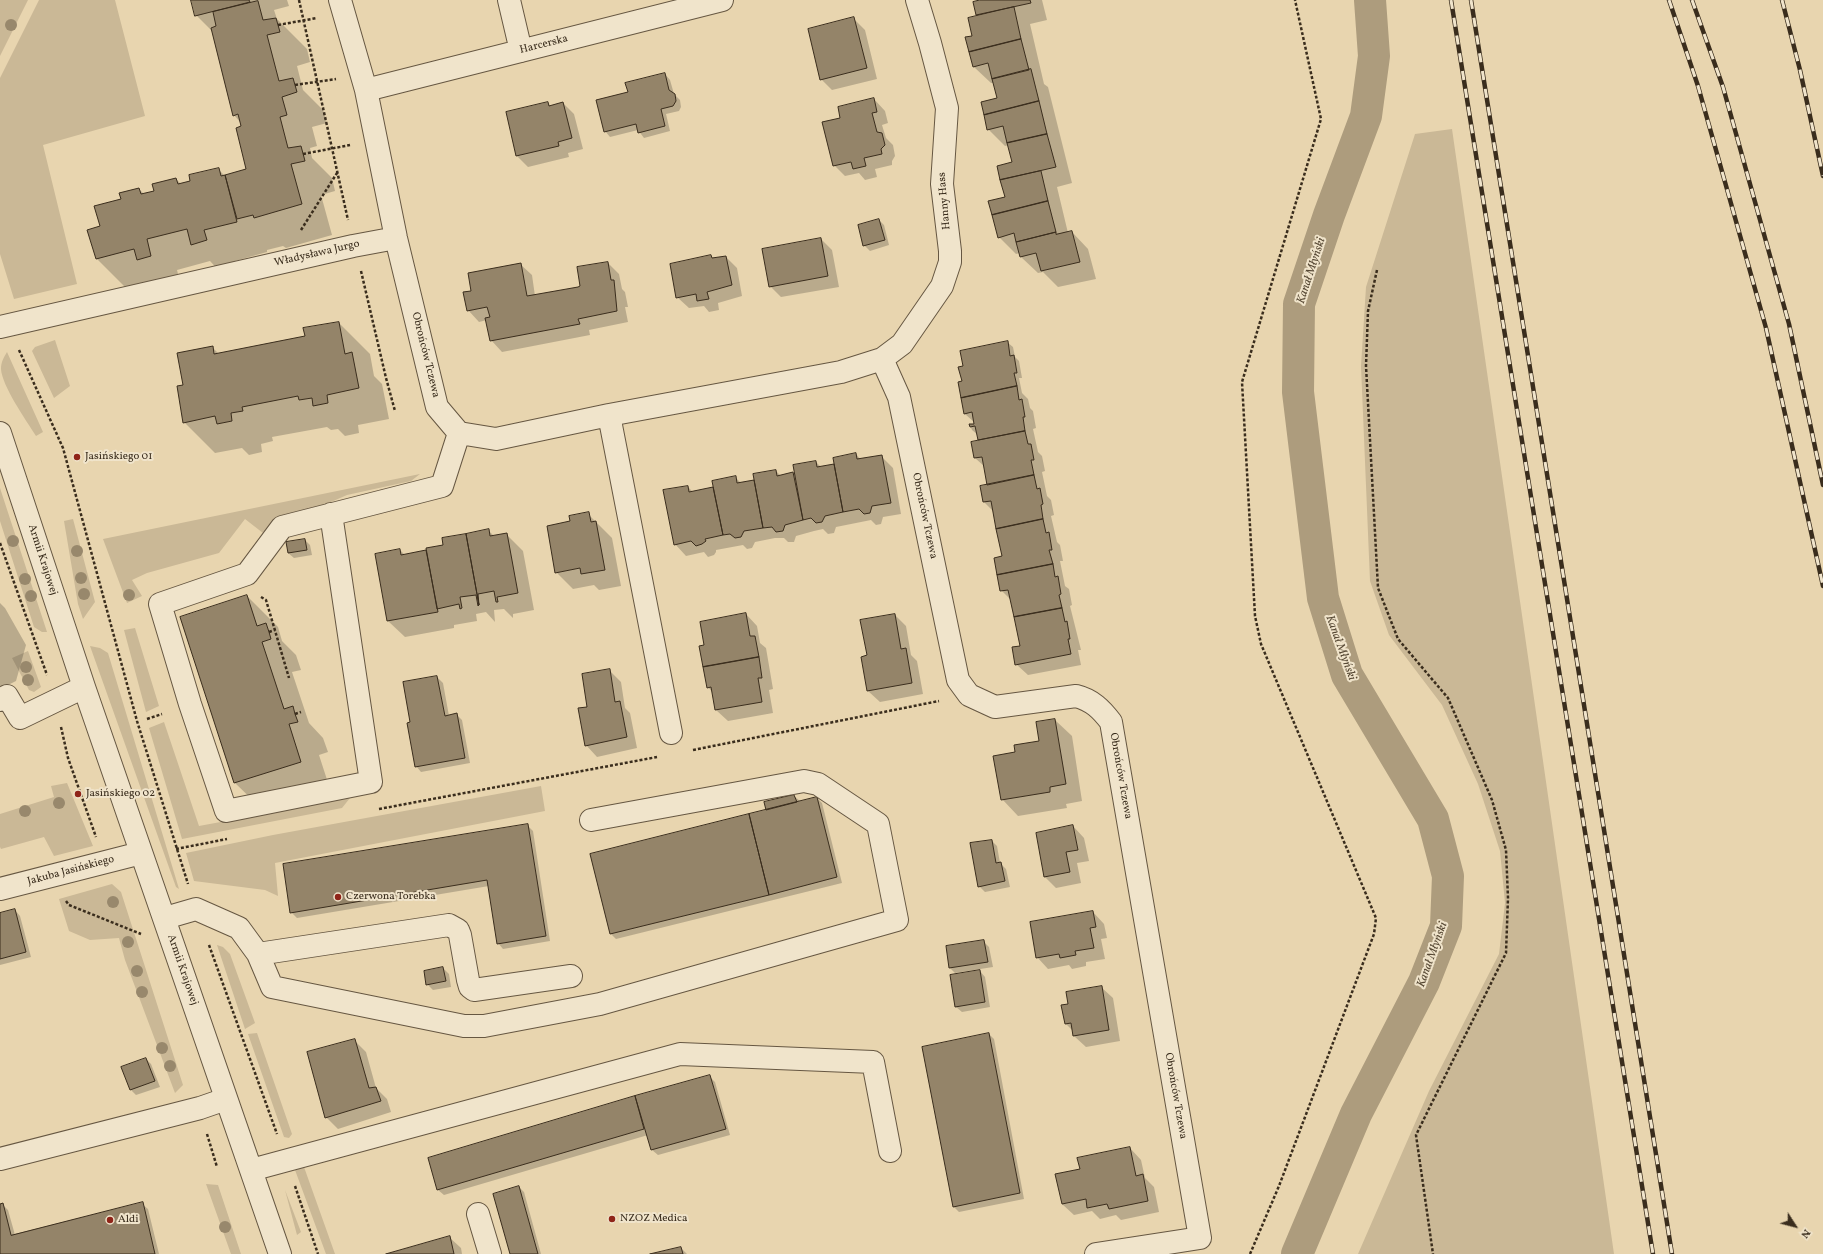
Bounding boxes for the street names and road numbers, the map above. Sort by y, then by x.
street label: Harcerska [518,33,570,57]
street label: Hanny Hass [936,172,954,230]
street label: Władysława Jurgo [273,238,361,270]
street label: Obrońców Tczewa [408,311,442,399]
street label: Obrońców Tczewa [908,472,940,560]
street label: Armii Krajowej [24,523,60,597]
street label: Obrońców Tczewa [1106,732,1134,820]
street label: Jakuba Jasińskiego [26,853,116,889]
street label: Armii Krajowej [164,933,200,1007]
street label: Obrońców Tczewa [1161,1052,1189,1140]

